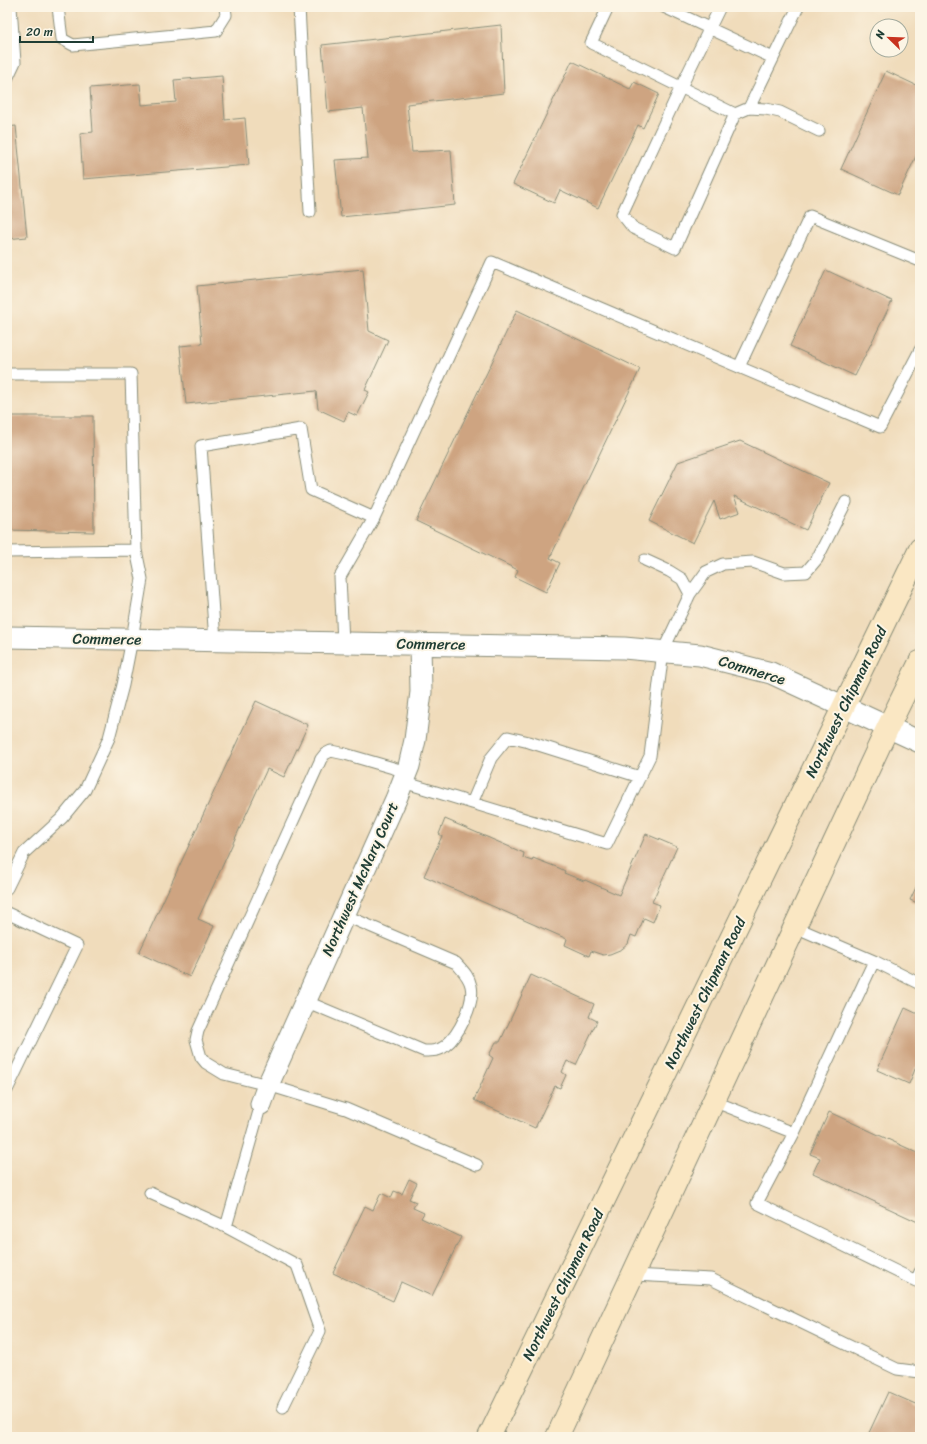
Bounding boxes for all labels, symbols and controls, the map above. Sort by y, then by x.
scale bar [20,18,93,44]
north arrow [869,18,909,58]
text: 20 m [26,21,53,43]
text: N [870,27,891,42]
street label: Northwest Chipman Road [798,621,895,782]
street label: Commerce [72,625,142,653]
street label: Commerce [396,630,466,658]
street label: Commerce [715,648,789,692]
street label: Northwest McNary Court [314,797,406,960]
street label: Northwest Chipman Road [657,912,754,1073]
street label: Northwest Chipman Road [515,1204,612,1365]

